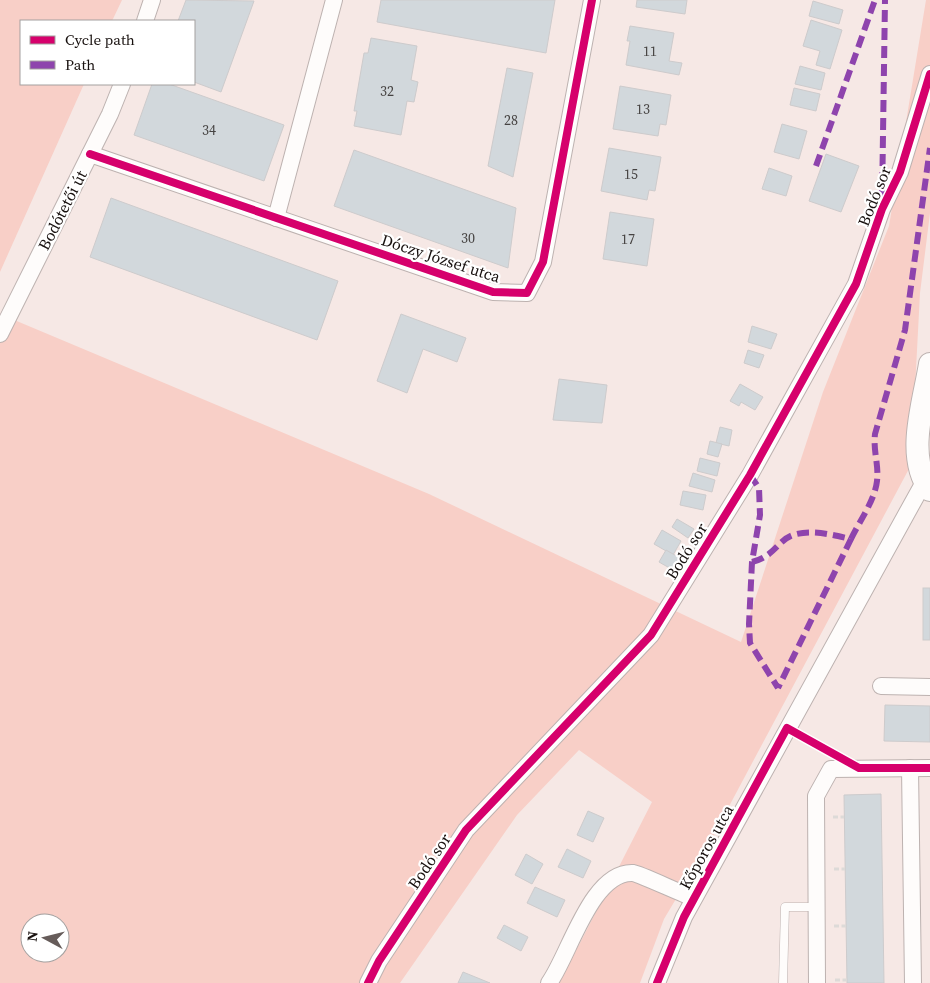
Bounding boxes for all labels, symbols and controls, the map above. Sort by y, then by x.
legend [20,20,195,85]
text: Cycle path [65,29,135,50]
house number: 11 [643,41,657,61]
text: Path [65,54,95,75]
house number: 32 [380,81,394,101]
house number: 13 [636,99,650,119]
house number: 28 [504,110,518,130]
house number: 34 [202,120,216,140]
street label: Bodó sor [852,162,896,229]
house number: 15 [624,164,638,184]
street label: Bodótetői út [32,166,92,254]
street label: Dóczy József utca [379,228,504,288]
house number: 30 [461,228,475,248]
house number: 17 [621,229,635,249]
street label: Bodó sor [660,518,712,584]
street label: Kőporos utca [674,800,739,893]
street label: Bodó sor [402,829,456,893]
north arrow [20,913,70,963]
text: N [22,930,43,943]

